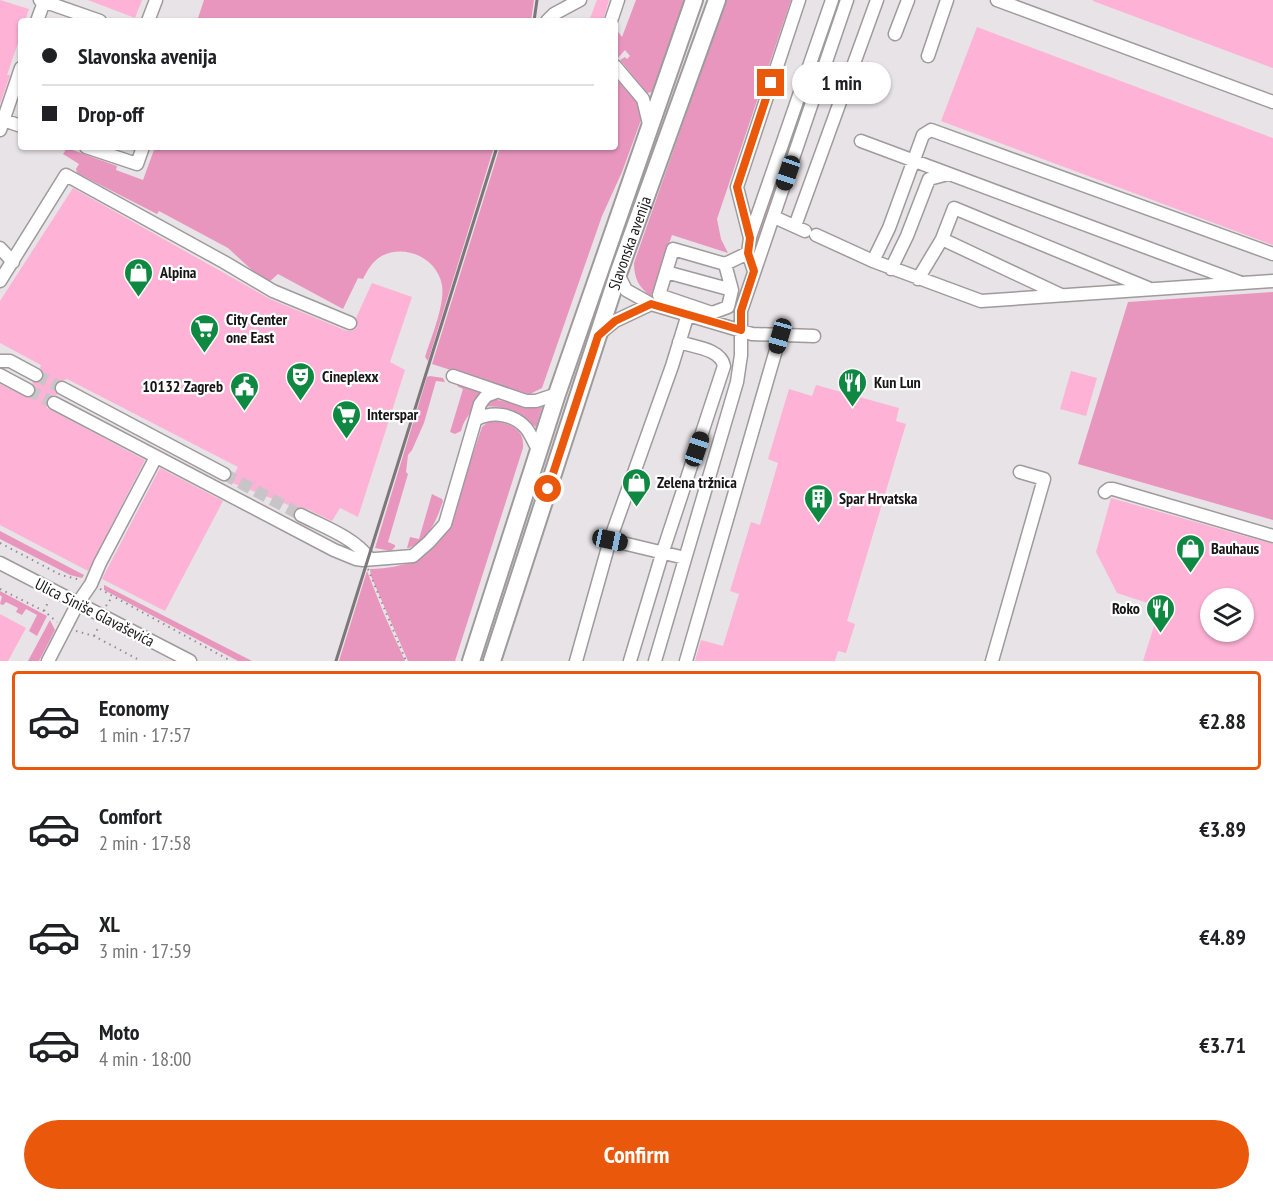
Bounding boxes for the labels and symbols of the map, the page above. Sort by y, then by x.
callout: 1 min [792,62,891,104]
route end [757,69,784,96]
car [774,153,802,193]
street label: Slavonska avenija [604,193,655,292]
shop icon: Alpina [123,256,155,298]
place label: Alpina [159,262,197,282]
place label: City Center one East [226,309,288,347]
supermarket icon: City Center one East [189,312,221,354]
car [766,316,794,356]
theatre icon: Cineplexx [285,360,317,402]
place label: Cineplexx [322,366,379,386]
restaurant icon: Kun Lun [837,366,869,408]
public building icon: 10132 Zagreb [228,370,260,412]
place label: Kun Lun [874,372,921,392]
place label: 10132 Zagreb [142,376,223,396]
supermarket icon: Interspar [330,398,362,440]
place label: Interspar [367,404,419,424]
car [683,429,711,469]
shop icon: Zelena tržnica [620,466,652,508]
place label: Zelena tržnica [657,472,737,492]
route start [534,475,561,502]
building icon: Spar Hrvatska [802,482,834,524]
place label: Spar Hrvatska [839,488,918,508]
car [591,527,629,553]
shop icon: Bauhaus [1174,532,1206,574]
place label: Bauhaus [1211,538,1260,558]
street label: Ulica Siniše Glavaševića [32,573,158,651]
restaurant icon: Roko [1145,592,1177,634]
place label: Roko [1112,598,1140,618]

